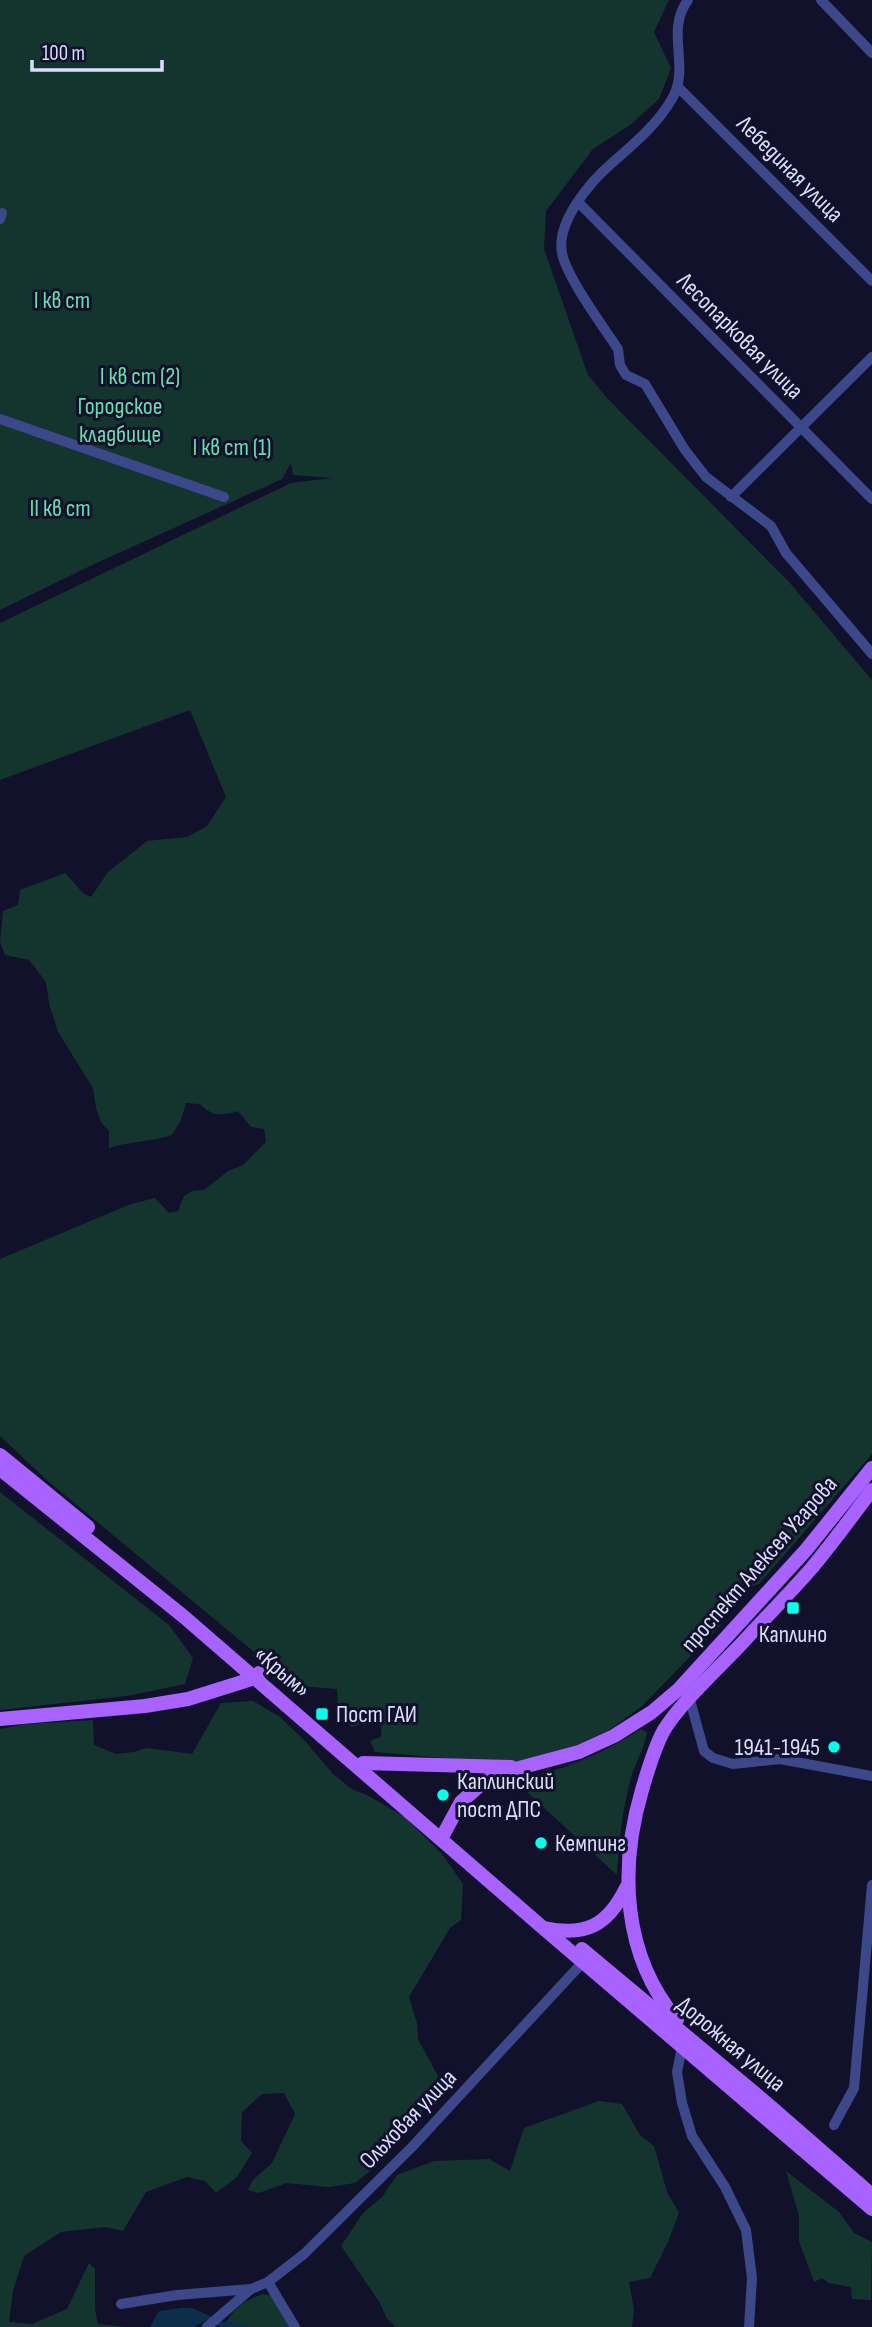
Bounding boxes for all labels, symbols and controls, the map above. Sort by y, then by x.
scale bar [32,28,161,72]
text: 100 m [42,41,85,66]
street label: Лебединая улица [730,109,849,228]
street label: Лесопарковая улица [670,266,809,405]
park label: I кв ст [34,286,90,315]
park label: I кв ст (2) [100,362,180,391]
park label: Городское кладбище [78,392,162,449]
park label: I кв ст (1) [193,433,271,462]
park label: II кв ст [29,494,91,523]
street label: проспект Алексея Угарова [675,1470,843,1658]
marker: Каплино [785,1600,801,1616]
place label: Каплино [759,1620,827,1649]
street label: «Крым» [248,1640,316,1704]
place label: Пост ГАИ [336,1700,417,1729]
marker: Пост ГАИ [314,1706,330,1722]
place label: 1941-1945 [735,1733,820,1762]
marker: 1941-1945 [826,1739,842,1755]
place label: Каплинский пост ДПС [457,1767,554,1824]
marker: Каплинский пост ДПС [435,1787,451,1803]
place label: Кемпинг [555,1829,626,1858]
marker: Кемпинг [533,1835,549,1851]
street label: Дорожная улица [671,1990,791,2098]
street label: Ольховая улица [353,2063,463,2175]

